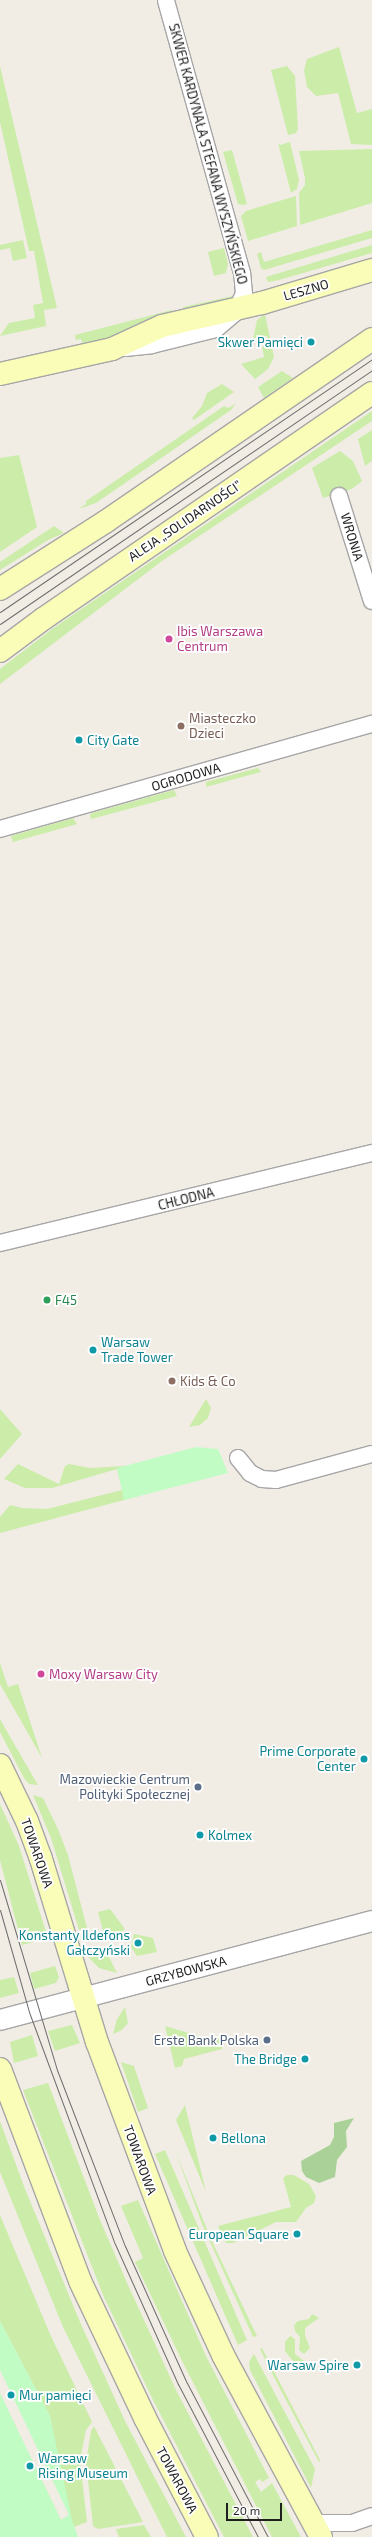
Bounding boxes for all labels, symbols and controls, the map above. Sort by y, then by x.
street label: SKWER KARDYNAŁA STEFANA WYSZYŃSKIEGO [166,22,250,286]
street label: LESZNO [282,276,330,304]
place label: Skwer Pamięci [217,334,303,350]
marker: Skwer Pamięci [306,337,316,347]
street label: ALEJA „SOLIDARNOŚCI” [125,477,245,565]
street label: WRONIA [337,511,367,563]
place label: Ibis Warszawa Centrum [177,624,263,655]
marker: Ibis Warszawa Centrum [164,634,174,644]
place label: Miasteczko Dzieci [189,711,256,742]
marker: Miasteczko Dzieci [176,721,186,731]
place label: City Gate [87,732,140,748]
marker: City Gate [74,735,84,745]
street label: OGRODOWA [150,760,222,794]
street label: CHŁODNA [156,1185,216,1213]
place label: F45 [55,1292,77,1308]
marker: F45 [42,1295,52,1305]
place label: Warsaw Trade Tower [101,1335,173,1366]
marker: Warsaw Trade Tower [88,1345,98,1355]
place label: Kids & Co [180,1373,236,1389]
marker: Kids & Co [167,1376,177,1386]
place label: Moxy Warsaw City [49,1666,159,1682]
marker: Moxy Warsaw City [36,1669,46,1679]
place label: Prime Corporate Center [259,1744,356,1775]
marker: Prime Corporate Center [359,1754,369,1764]
place label: Mazowieckie Centrum Polityki Społecznej [60,1772,190,1803]
marker: Mazowieckie Centrum Polityki Społecznej [193,1782,203,1792]
street label: TOWAROWA [18,1816,56,1890]
place label: Kolmex [208,1827,252,1843]
marker: Kolmex [195,1830,205,1840]
place label: Konstanty Ildefons Gałczyński [18,1928,130,1959]
marker: Konstanty Ildefons Gałczyński [133,1938,143,1948]
street label: GRZYBOWSKA [144,1953,228,1989]
place label: Erste Bank Polska [154,2032,259,2048]
marker: Erste Bank Polska [262,2035,272,2045]
place label: The Bridge [234,2051,297,2067]
marker: The Bridge [300,2054,310,2064]
street label: TOWAROWA [120,2123,160,2197]
place label: Bellona [221,2130,266,2146]
marker: Bellona [208,2133,218,2143]
place label: European Square [188,2226,289,2242]
marker: European Square [292,2229,302,2239]
place label: Warsaw Spire [267,2357,349,2373]
marker: Warsaw Spire [352,2360,362,2370]
place label: Mur pamięci [19,2387,92,2403]
marker: Mur pamięci [6,2390,16,2400]
street label: TOWAROWA [153,2444,201,2516]
place label: Warsaw Rising Museum [38,2451,128,2482]
marker: Warsaw Rising Museum [25,2461,35,2471]
scale bar [228,2495,284,2521]
text: 20 m [233,2503,260,2517]

